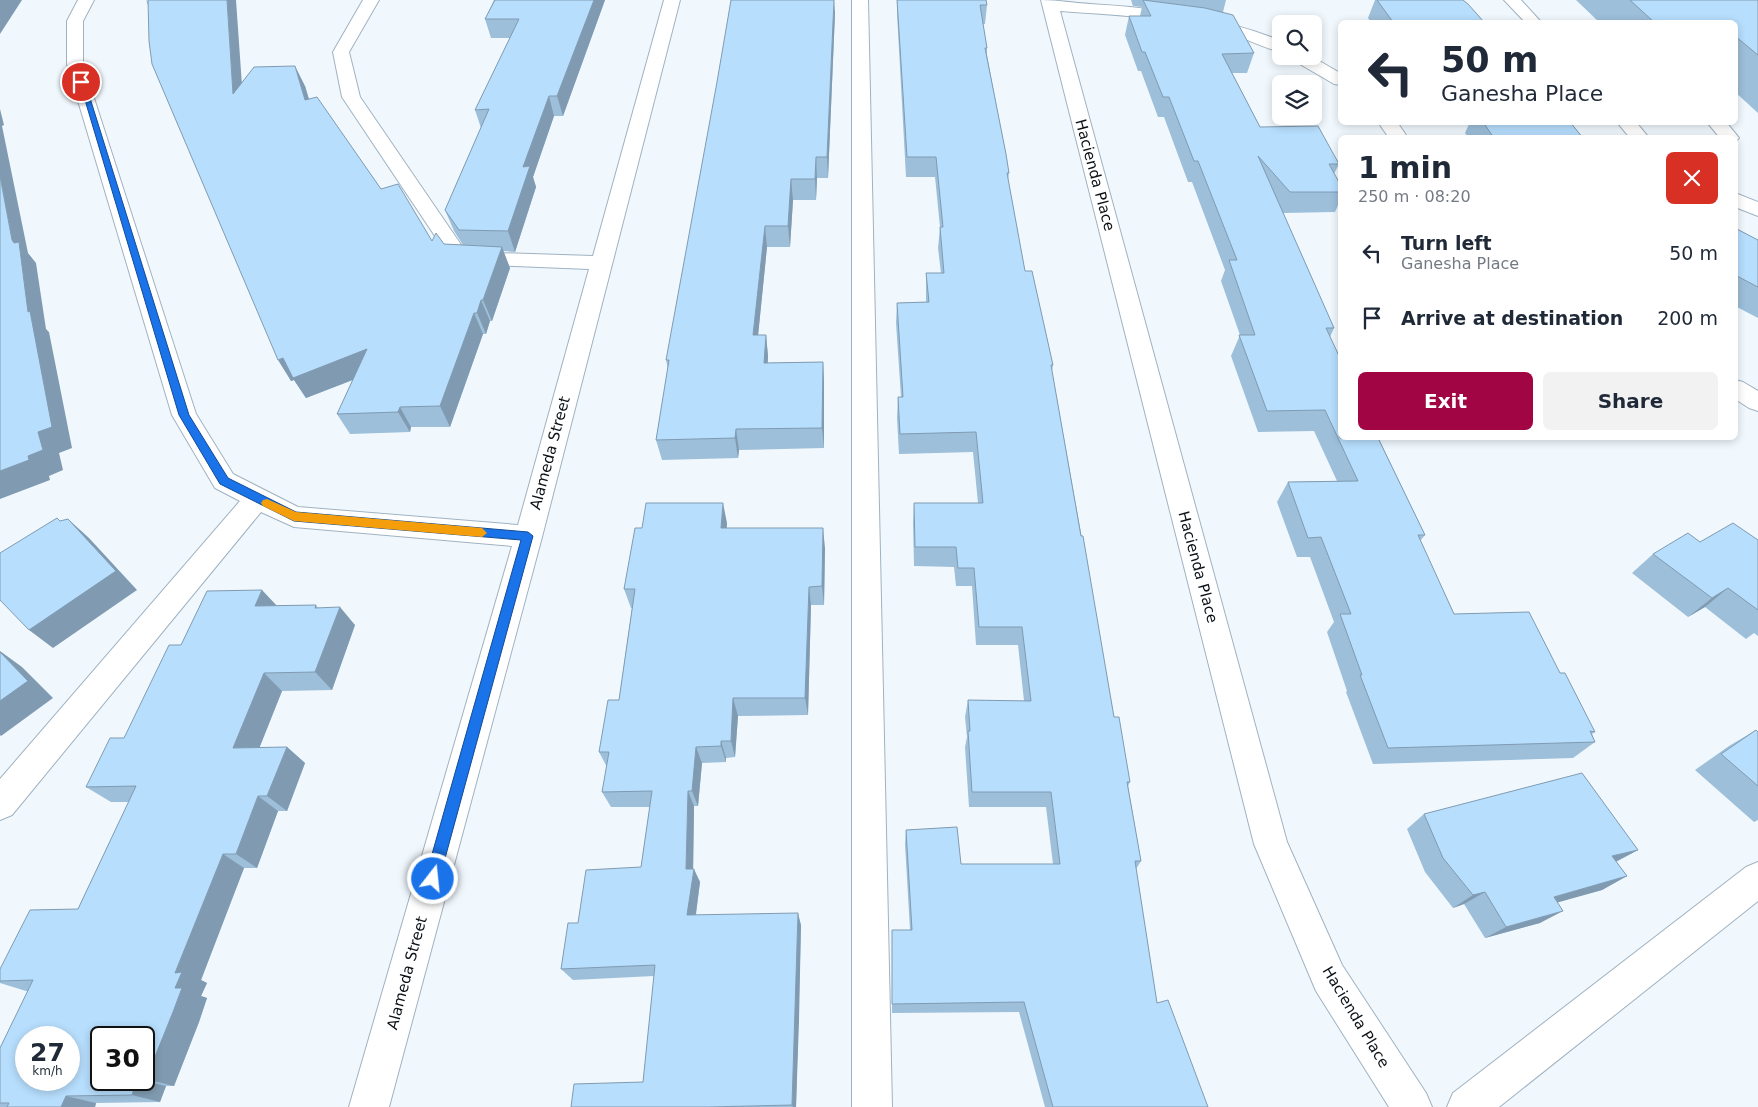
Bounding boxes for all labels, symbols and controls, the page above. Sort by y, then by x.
map controls [1272,15,1322,125]
button: search [1272,15,1322,65]
icon: left [1358,40,1423,105]
text: 50 m [1441,40,1538,80]
pin [60,61,102,103]
icon: arrive [67,68,95,96]
button: layers [1272,75,1322,125]
text: Ganesha Place [1441,81,1603,106]
street label: Hacienda Place [1071,117,1119,233]
text: 1 min [1358,150,1452,185]
button: close [1666,152,1718,204]
text: 250 m · 08:20 [1358,187,1471,206]
text: Turn left [1401,232,1492,254]
icon: left [1358,239,1386,267]
text: 50 m [1669,242,1718,264]
text: Ganesha Place [1401,254,1519,273]
icon: arrive [1358,304,1386,332]
text: Arrive at destination [1401,307,1623,329]
text: 200 m [1657,307,1718,329]
button: Exit [1358,372,1533,430]
button: Share [1543,372,1718,430]
street label: Alameda Street [526,394,574,512]
street label: Hacienda Place [1174,509,1222,625]
position arrow [406,852,458,904]
street label: Alameda Street [383,914,431,1032]
street label: Hacienda Place [1319,963,1393,1071]
speed limit sign: 30 [90,1026,155,1091]
text: 27 [30,1038,65,1067]
text: km/h [32,1064,63,1078]

